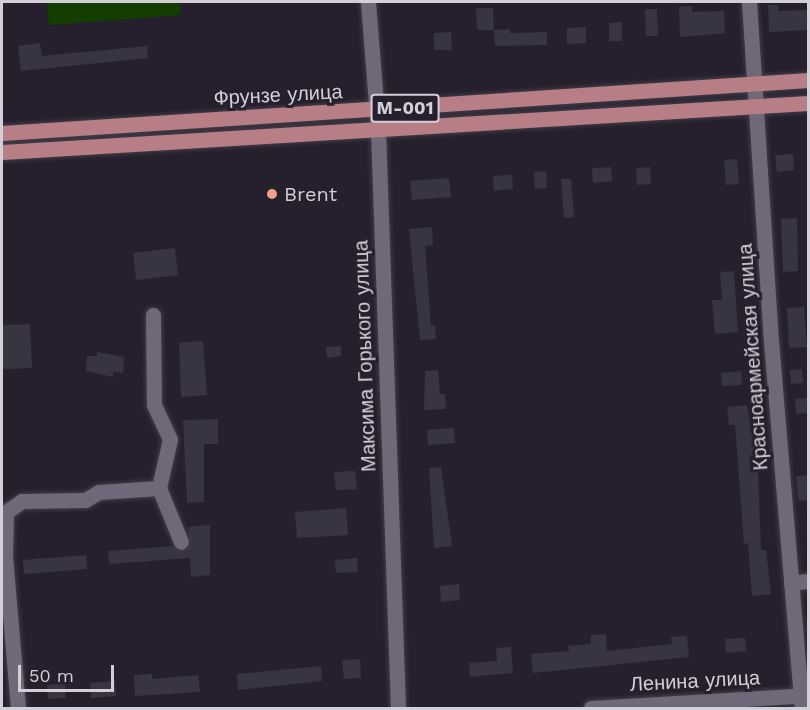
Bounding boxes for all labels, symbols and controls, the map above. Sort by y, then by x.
street label: Фрунзе улица [213,80,343,110]
road number: M-001 [370,93,440,123]
place label: Brent [284,182,337,206]
marker: Brent [265,187,279,201]
street label: Максима Горького улица [349,240,381,472]
street label: Красноармейская улица [733,243,773,471]
scale bar [21,653,117,691]
text: 50 m [29,665,74,686]
street label: Ленина улица [629,666,761,696]

